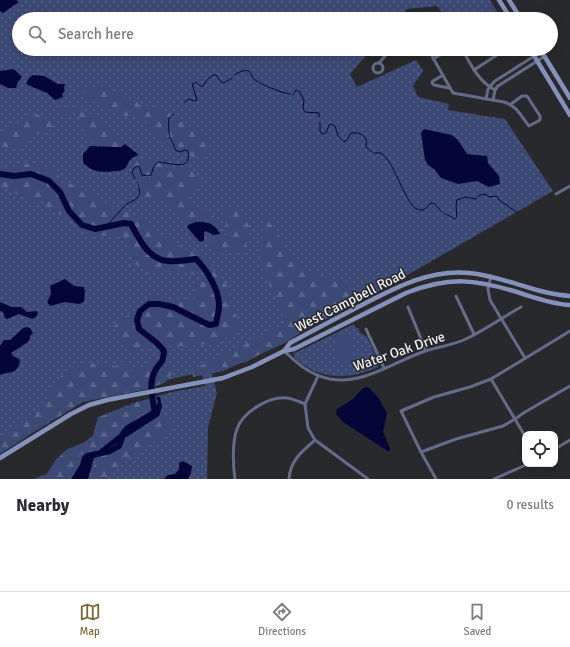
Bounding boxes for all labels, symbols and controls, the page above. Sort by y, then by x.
search box [12,12,558,56]
icon: search [26,23,48,45]
text: Search here [58,25,134,43]
street label: West Campbell Road [292,265,408,336]
street label: Water Oak Drive [351,328,447,375]
map controls [522,431,558,467]
button: locate [522,431,558,467]
text: Nearby [16,495,69,516]
text: 0 results [506,497,554,513]
tab: Map [79,601,101,638]
tab: Directions [258,601,306,638]
tab: Saved [464,601,491,638]

